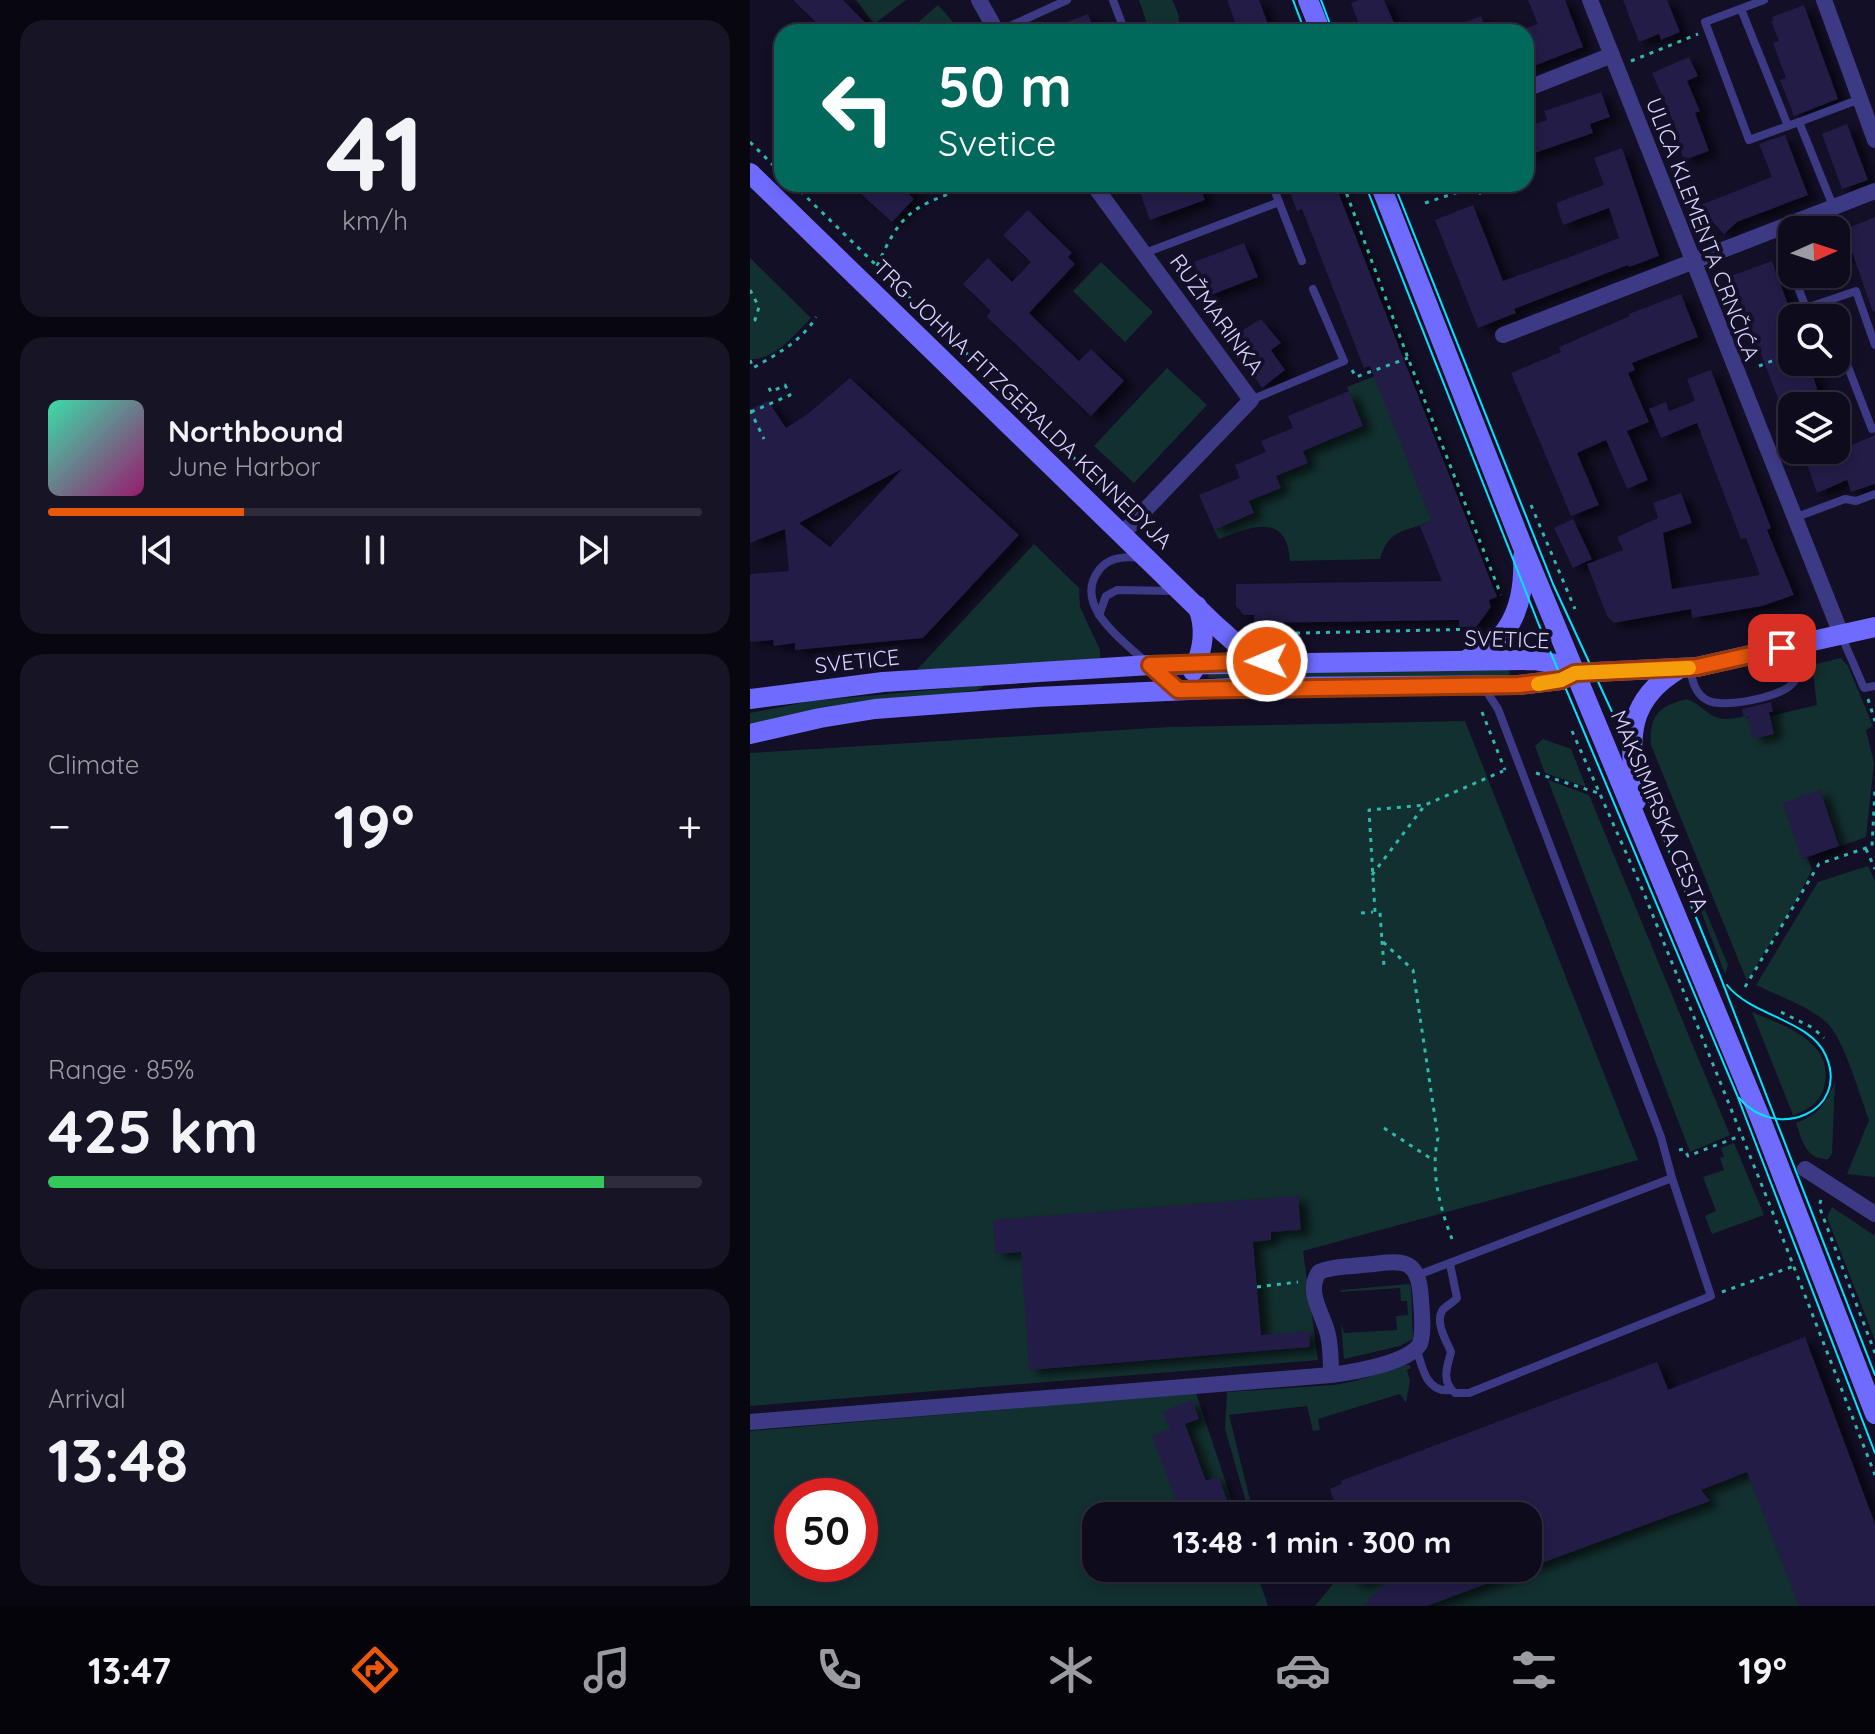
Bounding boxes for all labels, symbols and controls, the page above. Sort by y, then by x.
text: 50 m [938,51,1072,121]
icon: left [806,56,910,160]
text: 41 [326,87,424,217]
street label: ULICA KLEMENTA CRNČIĆA [1640,94,1766,364]
text: Svetice [938,120,1056,165]
text: km/h [342,204,408,237]
north arrow [1778,216,1850,288]
map controls [1778,216,1850,464]
street label: RUŽMARINKA [1164,248,1270,380]
street label: TRG JOHNA FITZGERALDA KENNEDYJA [868,253,1178,555]
button: search [1778,304,1850,376]
button: layers [1778,392,1850,464]
text: Northbound [168,412,344,450]
text: June Harbor [168,450,320,483]
icon: previous [135,528,179,572]
icon: pause [353,528,397,572]
icon: next [571,528,615,572]
pin [1748,614,1816,682]
position arrow [1225,619,1309,703]
street label: SVETICE [1464,624,1550,654]
icon: arrive [1760,626,1804,670]
street label: SVETICE [813,643,901,679]
street label: MAKSIMIRSKA CESTA [1605,706,1715,916]
text: Climate [48,748,139,781]
text: 19° [334,788,415,863]
text: − [48,798,71,853]
text: + [677,798,702,853]
text: Range · 85% [48,1053,194,1086]
text: 425 km [48,1093,258,1168]
text: Arrival [48,1382,126,1415]
text: 13:48 [48,1422,188,1497]
speed limit sign: 50 [774,1478,878,1582]
text: 13:48 · 1 min · 300 m [1173,1523,1451,1561]
icon: directions [347,1642,403,1698]
icon: music [579,1642,635,1698]
icon: phone [811,1642,867,1698]
icon: climate [1043,1642,1099,1698]
icon: car [1275,1642,1331,1698]
icon: filters [1506,1642,1562,1698]
text: 13:47 [88,1648,171,1693]
text: 19° [1738,1648,1787,1693]

